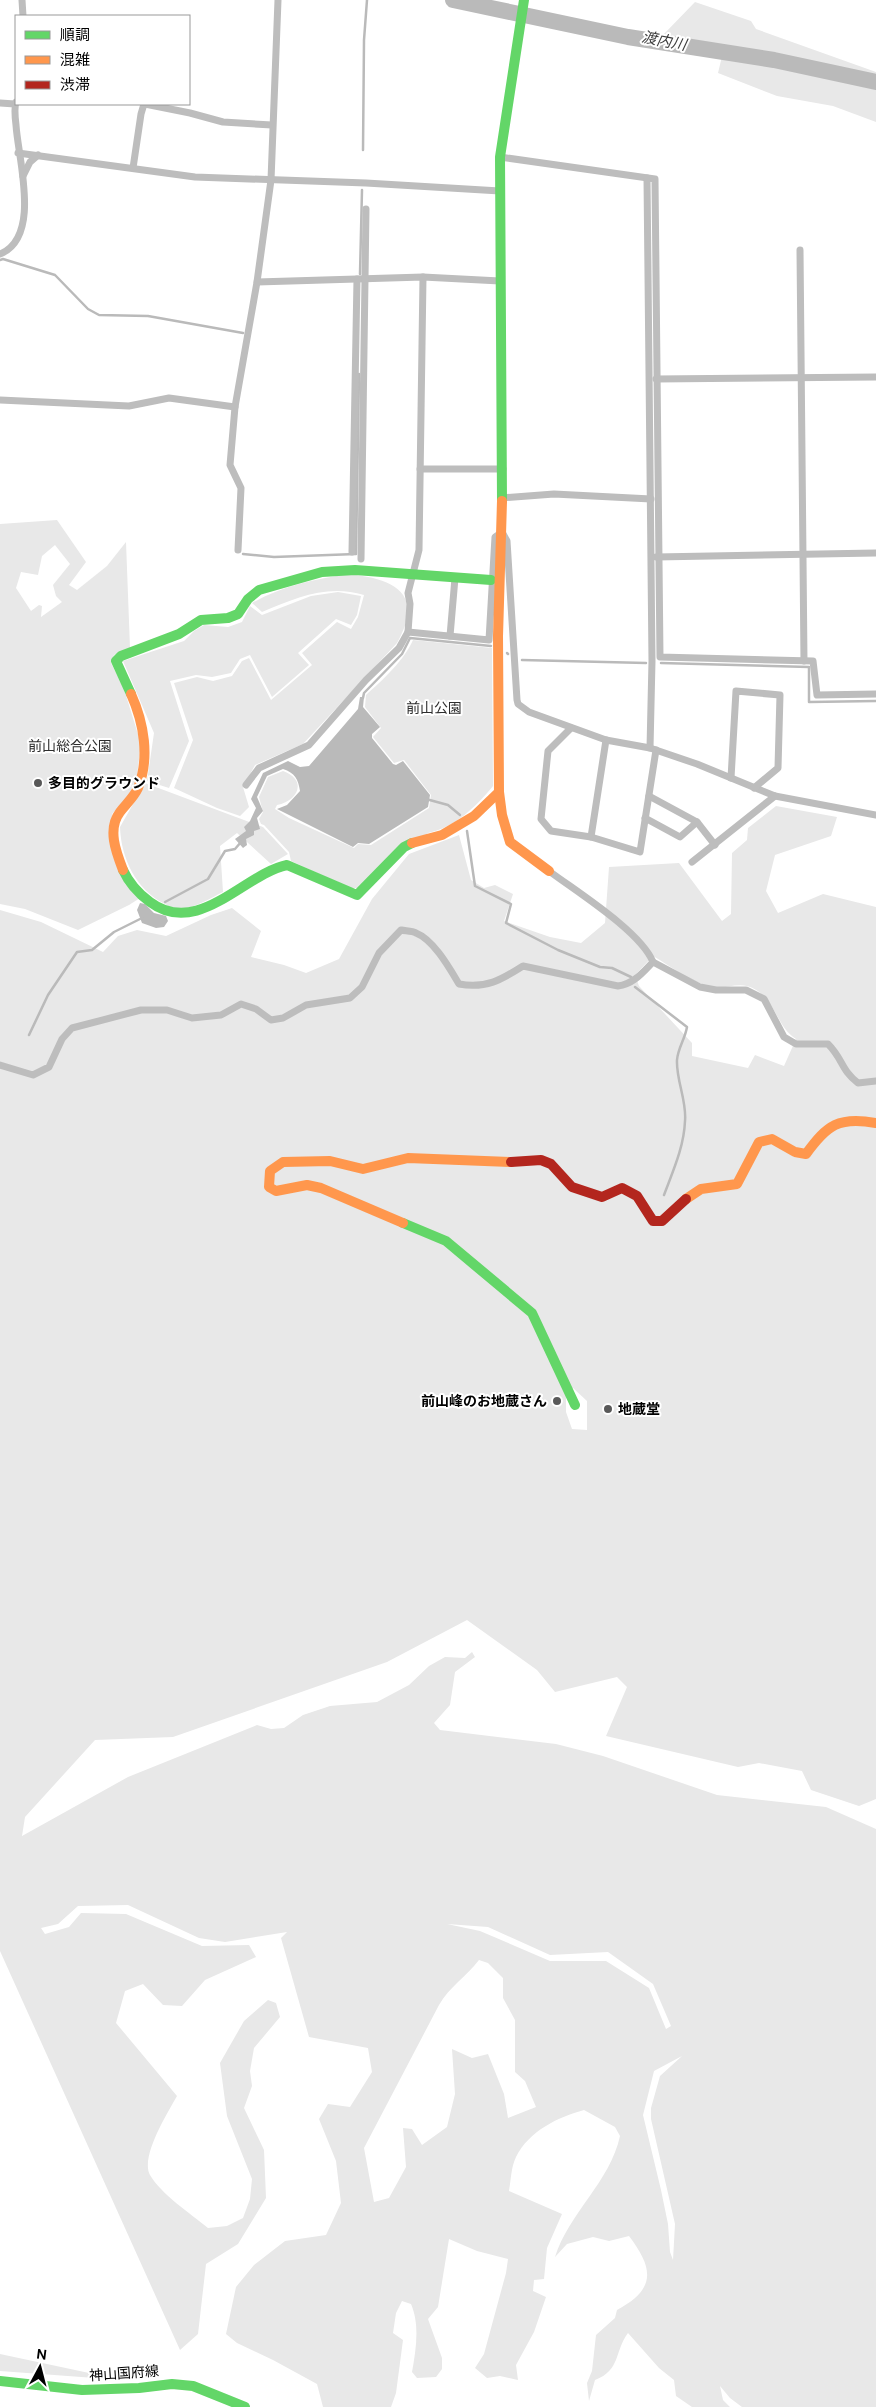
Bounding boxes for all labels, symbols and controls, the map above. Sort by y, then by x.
legend [15,15,190,105]
text: 順調 [60,25,90,45]
water label: 渡内川 [640,27,690,55]
text: 混雑 [60,50,90,70]
text: 渋滞 [60,75,90,95]
park label: 前山公園 [406,699,462,717]
park label: 前山総合公園 [28,737,112,755]
place label: 多目的グラウンド [48,774,160,792]
marker: 多目的グラウンド [32,777,44,789]
place label: 前山峰のお地蔵さん [421,1392,547,1410]
marker: 前山峰のお地蔵さん [551,1395,563,1407]
place label: 地蔵堂 [618,1400,660,1418]
marker: 地蔵堂 [602,1403,614,1415]
north arrow [15,2342,65,2392]
text: N [35,2345,48,2364]
street label: 神山国府線 [88,2362,160,2384]

